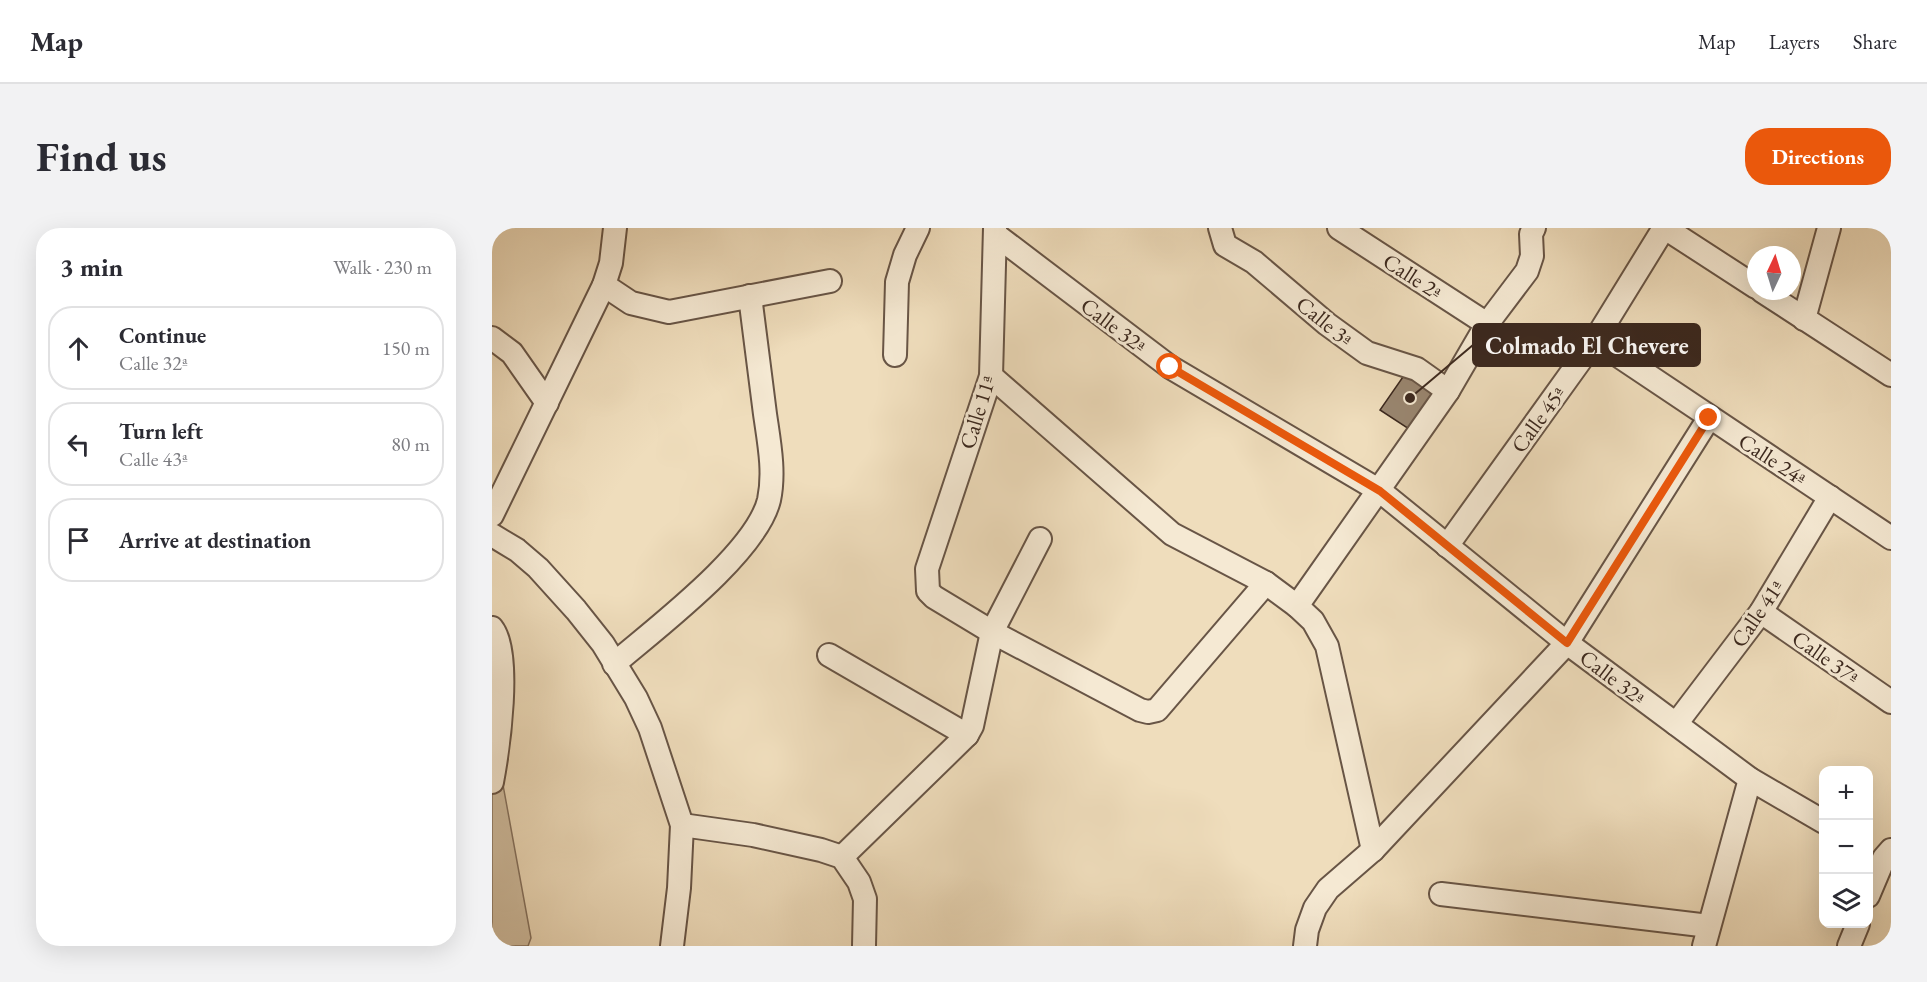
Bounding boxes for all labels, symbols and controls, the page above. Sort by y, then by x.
text: Map [30,23,83,59]
text: Map [1698,28,1736,55]
text: Layers [1769,28,1820,55]
text: Share [1853,28,1897,55]
button: Directions [1745,128,1891,185]
text: Find us [36,129,167,184]
street label: Calle 2ª [1377,246,1448,306]
north arrow [1747,246,1801,300]
text: 3 min [60,250,123,284]
text: Walk · 230 m [333,254,432,280]
street label: Calle 3ª [1290,290,1359,353]
street label: Calle 32ª [1075,291,1153,360]
text: Continue [119,321,206,350]
callout: Colmado El Chevere [1473,324,1700,366]
text: Colmado El Chevere [1485,330,1689,361]
icon: ahead [62,332,95,365]
text: 150 m [382,335,430,361]
text: Calle 32ª [119,350,188,376]
route start [1156,353,1182,379]
street label: Calle 11ª [953,371,1002,453]
street label: Calle 45ª [1504,380,1573,459]
route end [1695,404,1721,430]
text: Turn left [119,417,203,446]
street label: Calle 24ª [1733,427,1813,492]
icon: left [62,428,95,461]
text: 80 m [391,431,430,457]
text: Calle 43ª [119,446,188,472]
icon: arrive [62,524,95,557]
text: Arrive at destination [119,526,311,555]
street label: Calle 41ª [1724,574,1791,653]
street label: Calle 37ª [1786,624,1865,691]
street label: Calle 32ª [1574,643,1652,712]
map controls [1819,766,1873,928]
button: + [1819,766,1873,820]
button: − [1819,820,1873,874]
button: layers [1819,874,1873,928]

